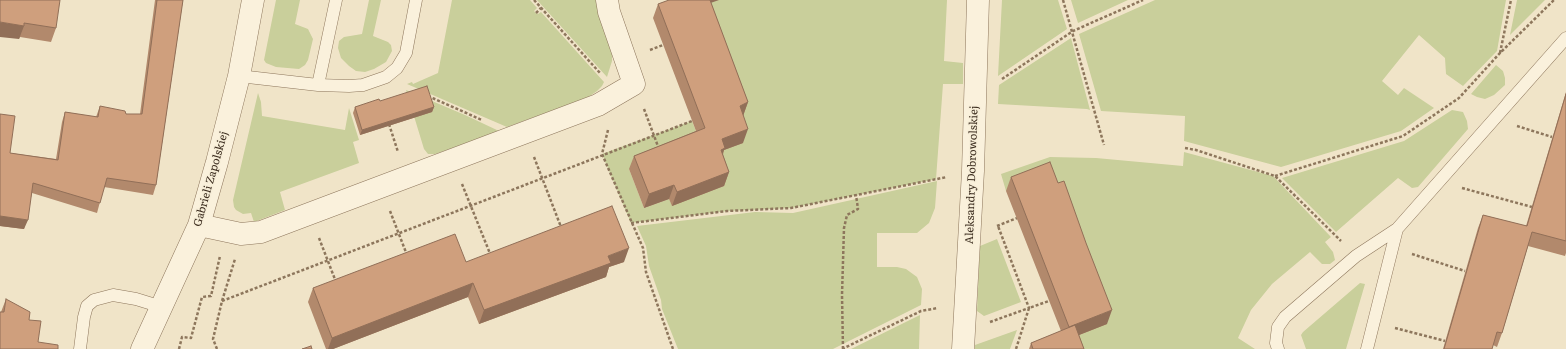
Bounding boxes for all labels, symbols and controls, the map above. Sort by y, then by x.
street label: Aleksandry Dobrowolskiej [963,106,981,244]
street label: Gabrieli Zapolskiej [191,130,231,228]

